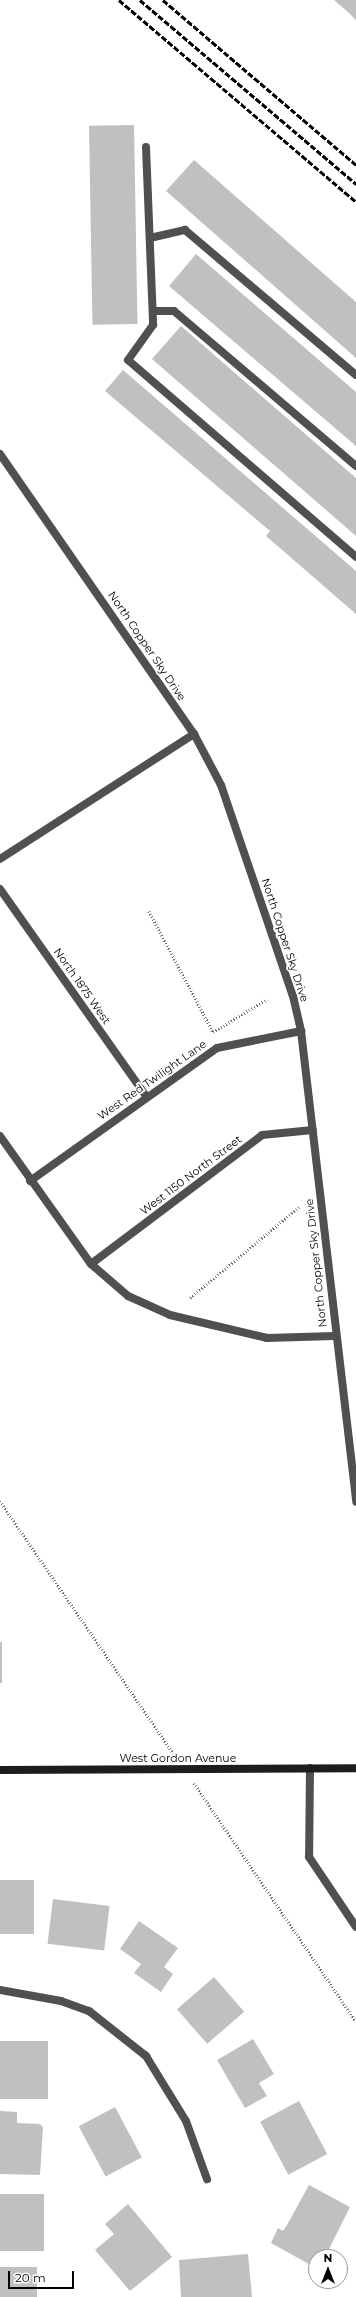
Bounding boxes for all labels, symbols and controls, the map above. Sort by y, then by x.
street label: North Copper Sky Drive [105,589,189,703]
street label: North Copper Sky Drive [259,877,311,1003]
street label: North 1875 West [51,945,113,1027]
street label: West Red Twilight Lane [95,1037,209,1123]
street label: West 1150 North Street [138,1132,244,1218]
street label: North Copper Sky Drive [303,1198,329,1328]
street label: West Gordon Avenue [120,1751,236,1765]
north arrow [308,2249,348,2289]
text: N [324,2251,332,2265]
scale bar [10,2263,76,2289]
text: 20 m [15,2270,46,2285]

